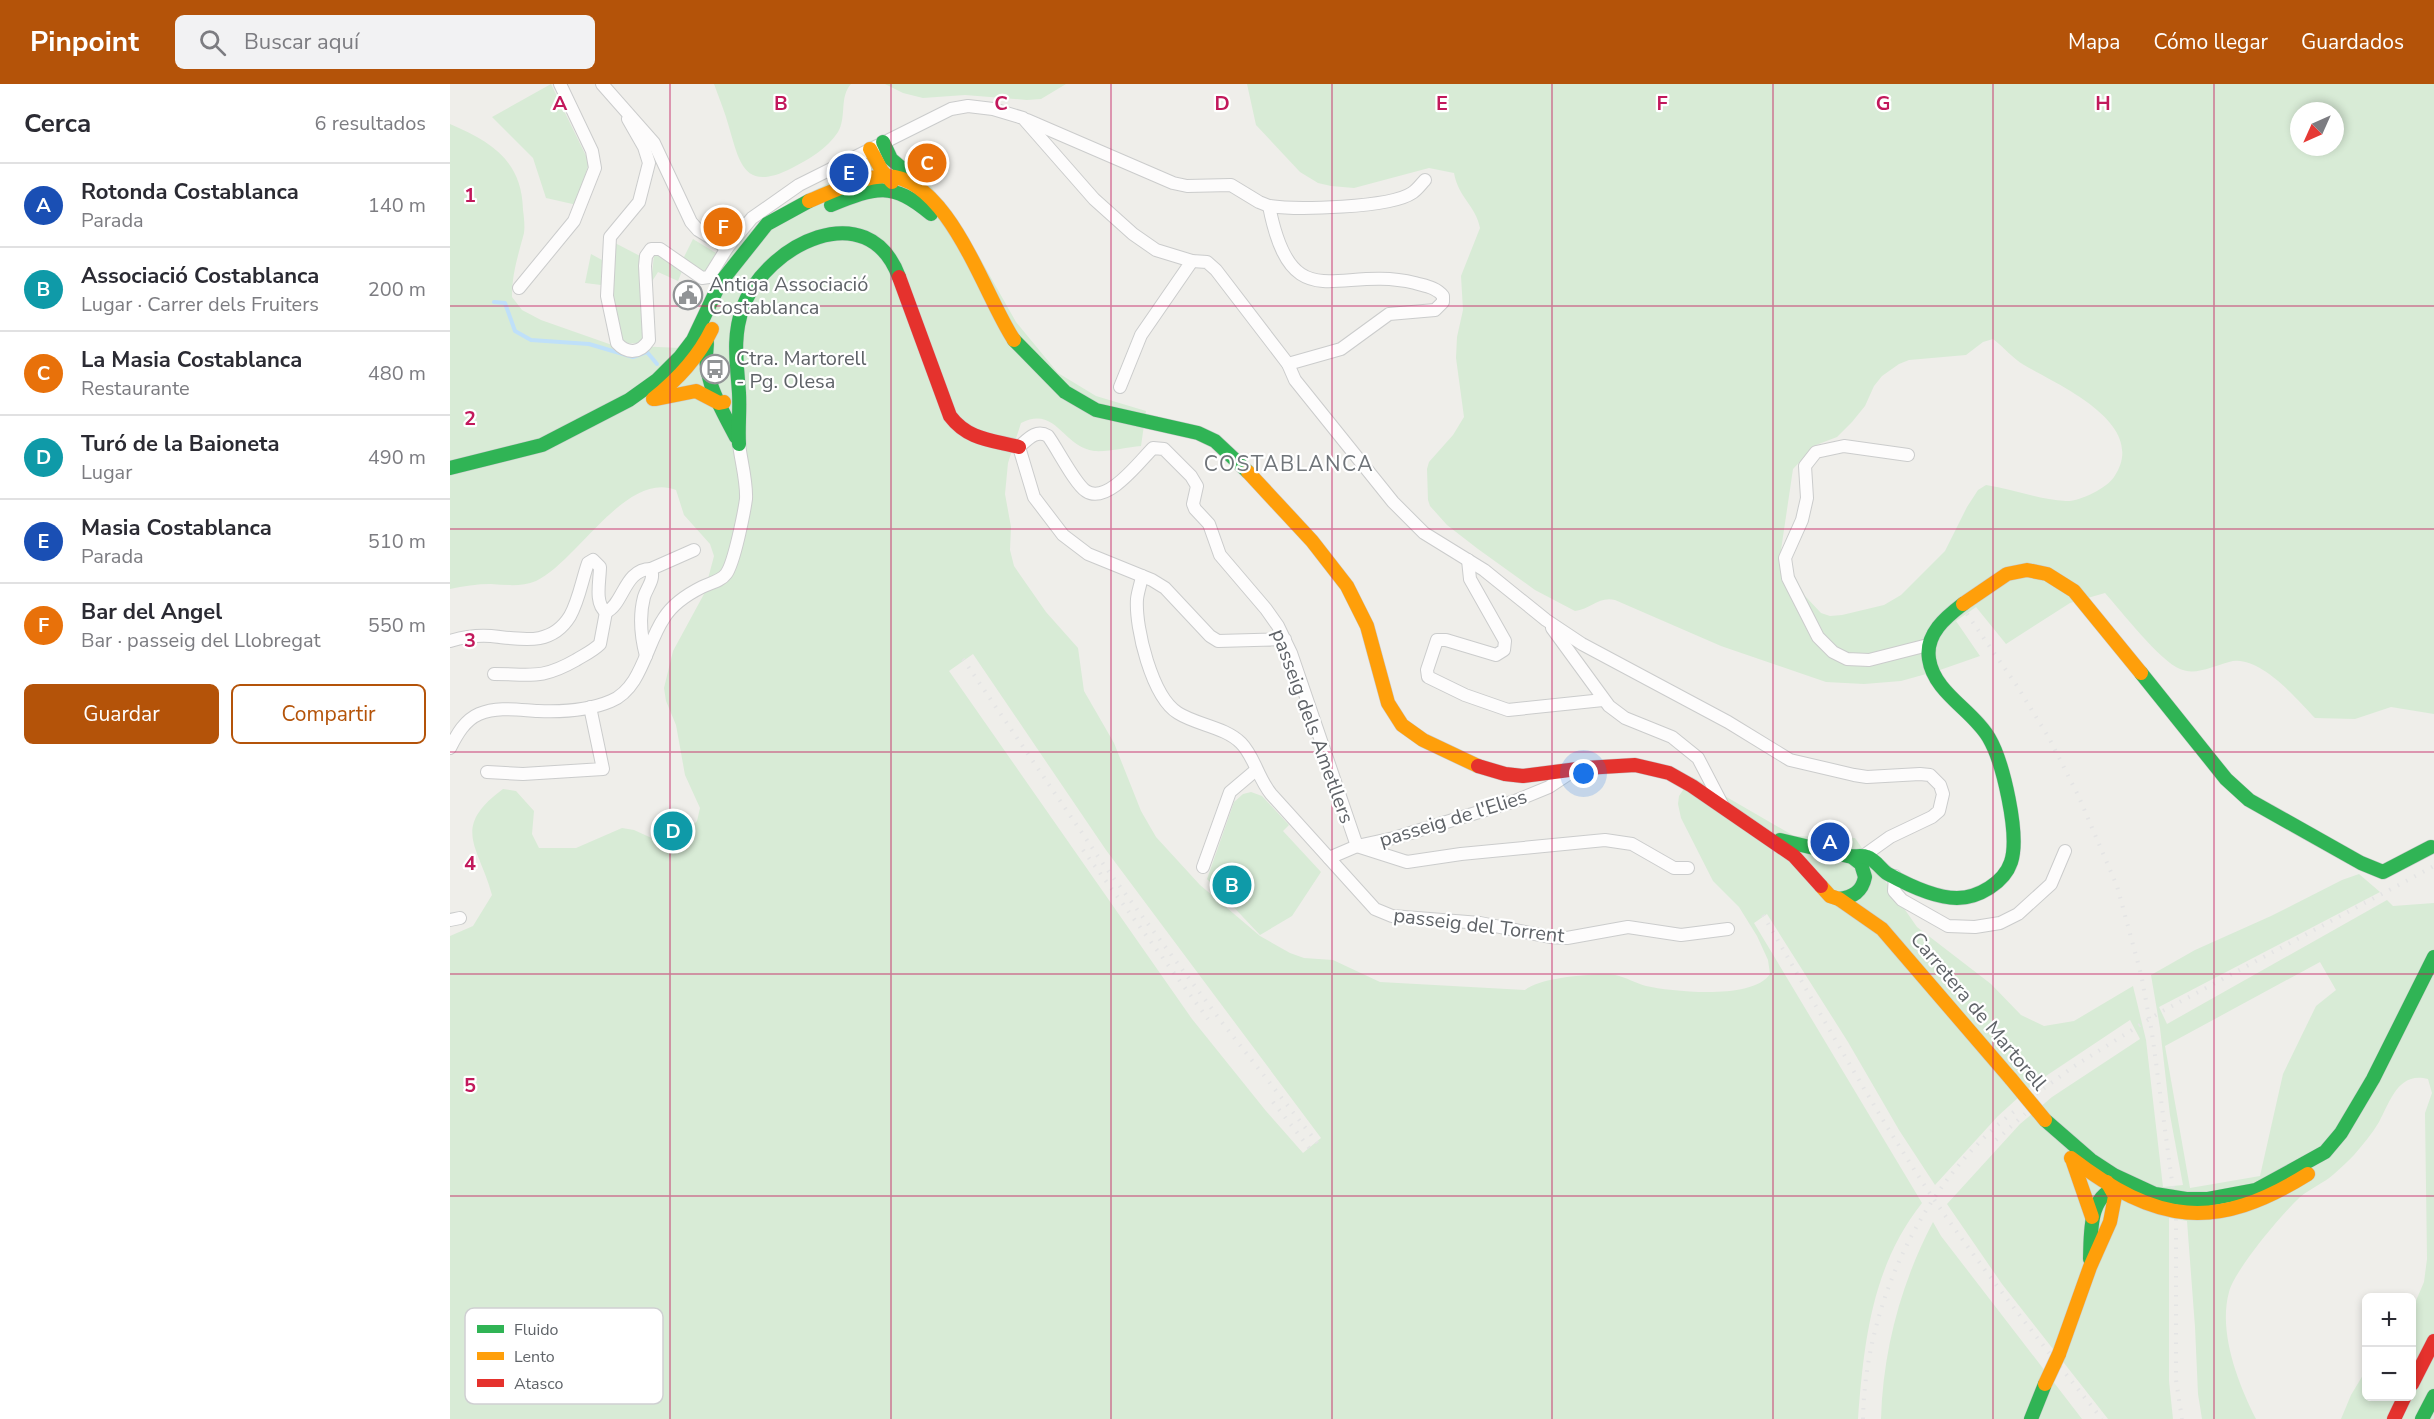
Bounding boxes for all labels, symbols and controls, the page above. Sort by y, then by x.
search box [175,15,595,69]
text: Pinpoint [30,23,139,61]
icon: search [196,26,229,59]
text: Buscar aquí [244,27,359,57]
text: Mapa [2068,28,2120,56]
text: Cómo llegar [2153,28,2268,56]
text: Guardados [2301,28,2404,56]
text: A [553,90,568,117]
text: B [774,90,788,117]
text: C [994,90,1008,117]
text: D [1214,90,1230,117]
text: E [1436,90,1448,117]
text: F [1656,90,1668,117]
text: G [1876,90,1890,117]
text: H [2095,90,2111,117]
north arrow [2290,102,2344,156]
text: Cerca [24,106,91,141]
text: 6 resultados [315,110,426,137]
pin: C [908,140,946,185]
pin: E [830,150,868,196]
text: Rotonda Costablanca [81,177,299,207]
text: 1 [464,182,476,209]
text: A [36,192,51,219]
text: 140 m [368,192,426,219]
pin: F [704,204,742,250]
text: Parada [81,207,144,234]
text: Associació Costablanca [81,261,319,291]
place label: Antiga Associació Costablanca [709,271,868,321]
text: B [37,276,50,303]
text: 200 m [368,276,426,303]
public building icon: Antiga Associació Costablanca [672,279,704,311]
text: Lugar · Carrer dels Fruiters [81,291,319,318]
text: La Masia Costablanca [81,345,302,375]
place label: Ctra. Martorell - Pg. Olesa [736,345,866,395]
bus stop icon: Ctra. Martorell - Pg. Olesa [699,353,731,385]
text: C [37,360,50,387]
text: 480 m [368,360,426,387]
text: Restaurante [81,375,190,402]
text: 2 [464,405,476,432]
text: Turó de la Baioneta [81,429,280,459]
text: D [36,444,51,471]
text: 490 m [368,444,426,471]
district label: COSTABLANCA [1204,450,1374,478]
text: Lugar [81,459,132,486]
text: Masia Costablanca [81,513,272,543]
text: E [38,528,49,555]
text: 510 m [368,528,426,555]
text: Parada [81,543,144,570]
text: Bar del Angel [81,597,222,627]
text: F [38,612,49,639]
text: 550 m [368,612,426,639]
street label: passeig dels Ametllers [1265,625,1360,827]
text: Bar · passeig del Llobregat [81,627,321,654]
text: 3 [464,627,476,654]
button: Guardar [24,684,219,744]
button: Compartir [231,684,426,744]
your location [1569,759,1598,788]
street label: passeig de l'Elies [1376,783,1530,854]
pin: D [654,808,692,854]
pin: A [1810,820,1850,864]
text: 4 [464,850,476,877]
pin: B [1212,862,1252,908]
street label: passeig del Torrent [1392,902,1567,949]
street label: Carretera de Martorell [1904,926,2053,1096]
text: 5 [464,1072,476,1099]
map controls [2362,1293,2416,1401]
button: + [2362,1293,2416,1347]
legend [465,1308,663,1404]
text: Fluido [514,1319,559,1341]
text: Lento [514,1346,555,1368]
button: − [2362,1347,2416,1401]
text: Atasco [514,1373,563,1395]

